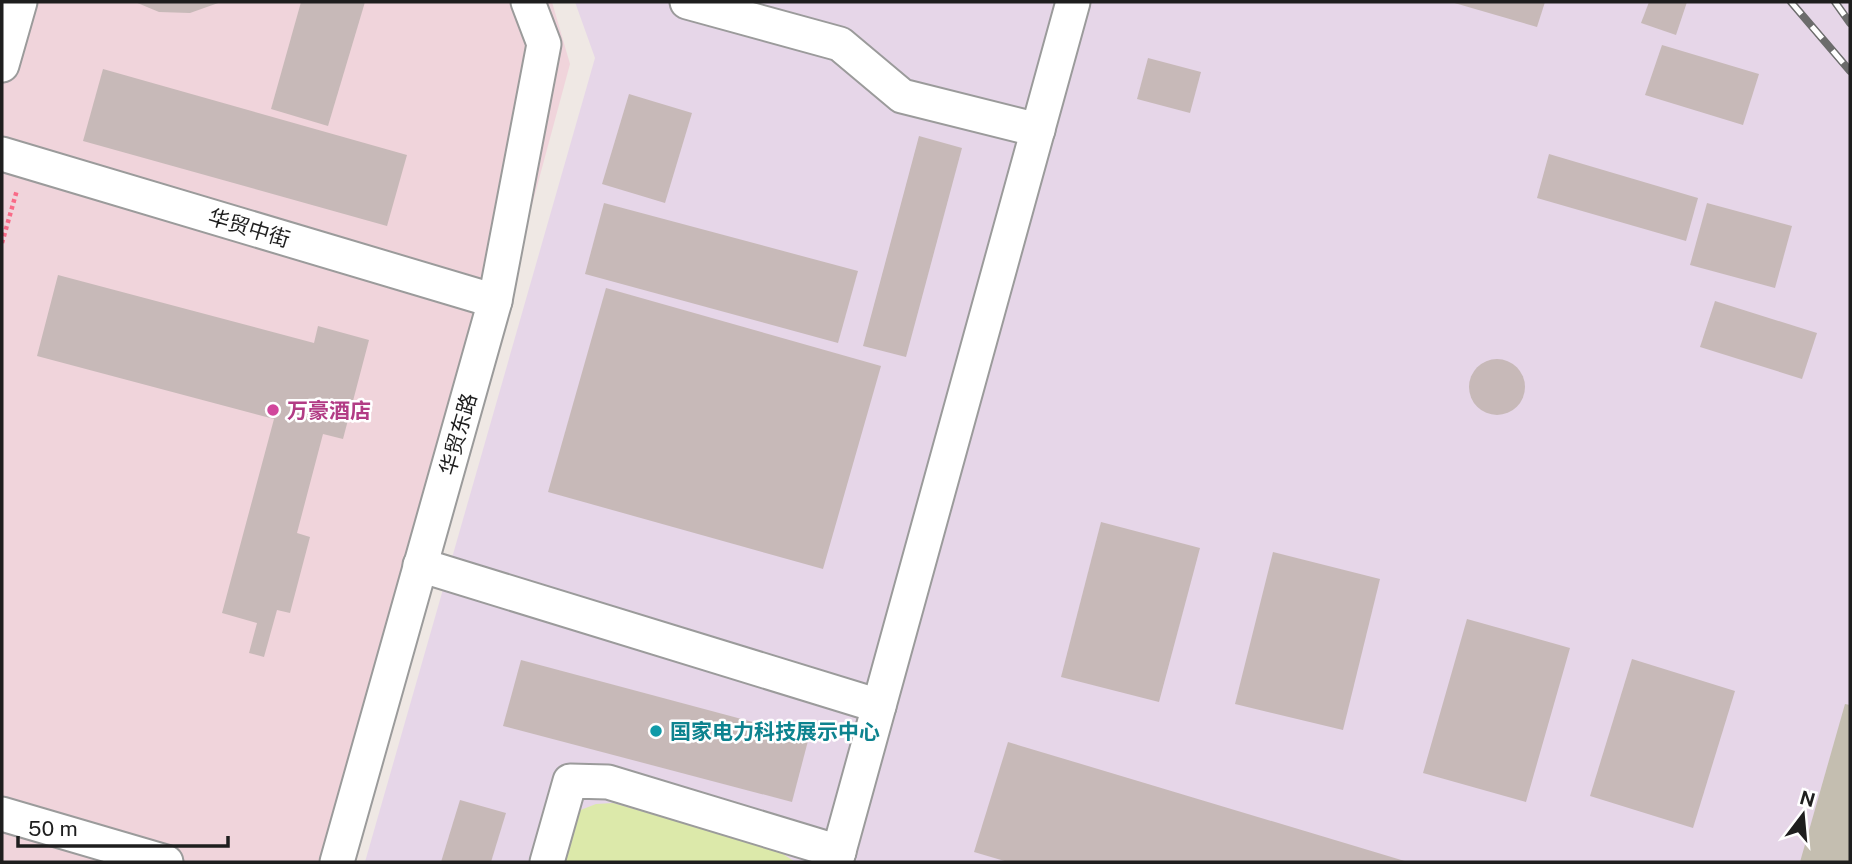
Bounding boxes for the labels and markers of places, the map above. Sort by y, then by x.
place label: 万豪酒店 [287,398,371,423]
marker: 万豪酒店 [265,402,281,418]
place label: 国家电力科技展示中心 [670,719,880,744]
marker: 国家电力科技展示中心 [648,723,664,739]

